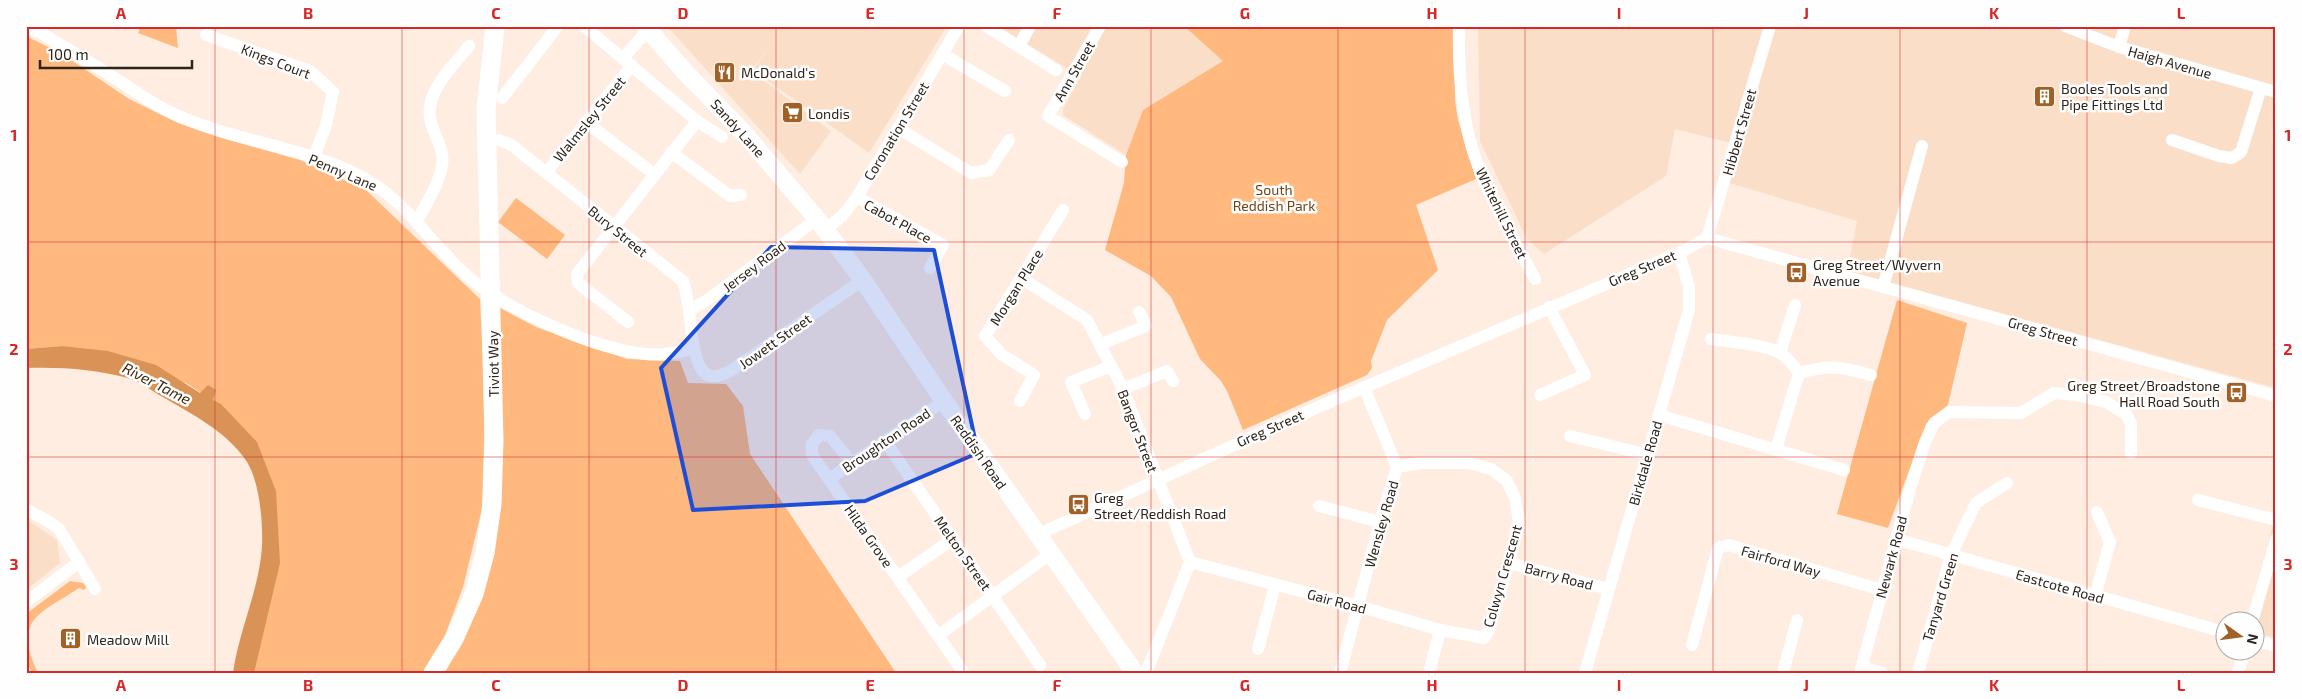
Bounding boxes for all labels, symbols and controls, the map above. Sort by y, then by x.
text: A [116,3,127,22]
text: B [303,3,313,22]
text: C [491,3,501,22]
text: D [678,3,689,22]
text: E [865,3,875,22]
text: F [1053,3,1062,22]
text: G [1240,3,1250,22]
text: H [1426,3,1438,22]
text: I [1617,3,1621,22]
text: J [1803,3,1809,22]
text: K [1989,3,2000,22]
text: L [2177,3,2186,22]
scale bar [40,38,192,70]
street label: Ann Street [1050,38,1098,104]
street label: Kings Court [239,40,313,82]
street label: Haigh Avenue [2126,42,2214,82]
text: 100 m [48,45,89,63]
restaurant icon: McDonald's [713,60,737,84]
place label: McDonald's [741,64,815,81]
street label: Walmsley Street [549,73,629,165]
street label: Coronation Street [860,79,932,183]
place label: Booles Tools and Pipe Fittings Ltd [2061,80,2168,113]
building icon: Booles Tools and Pipe Fittings Ltd [2033,84,2057,108]
street label: Hibbert Street [1719,87,1759,177]
street label: Sandy Lane [707,95,769,161]
supermarket icon: Londis [780,101,804,125]
place label: Londis [808,105,850,122]
text: 1 [11,125,17,144]
text: 1 [2285,125,2291,144]
street label: Penny Lane [306,150,380,194]
street label: Whitehill Street [1473,165,1531,261]
park label: South Reddish Park [1233,181,1315,214]
street label: Cabot Place [861,196,935,246]
street label: Bury Street [585,202,651,260]
street label: Jersey Road [719,237,789,295]
street label: Morgan Place [986,246,1046,328]
street label: Greg Street [1606,246,1678,290]
place label: Greg Street/Wyvern Avenue [1813,256,1941,289]
bus stop icon: Greg Street/Wyvern Avenue [1785,260,1809,284]
street label: Jowett Street [736,310,814,372]
street label: Greg Street [2006,313,2080,349]
street label: Tiviot Way [484,330,502,398]
text: 2 [9,339,19,358]
text: 2 [2283,339,2293,358]
water label: River Tame [120,358,194,408]
place label: Greg Street/Broadstone Hall Road South [2067,377,2220,410]
bus stop icon: Greg Street/Broadstone Hall Road South [2224,381,2248,405]
street label: Bangor Street [1114,387,1162,475]
street label: Broughton Road [839,404,933,476]
street label: Greg Street [1234,406,1306,450]
street label: Reddish Road [947,412,1011,492]
street label: Birkdale Road [1625,419,1665,507]
street label: Wensley Road [1360,478,1402,570]
place label: Greg Street/Reddish Road [1094,489,1226,522]
bus stop icon: Greg Street/Reddish Road [1066,493,1090,517]
street label: Hilda Grove [841,501,897,571]
street label: Melton Street [931,512,995,594]
street label: Newark Road [1872,514,1910,600]
street label: Colwyn Crescent [1479,523,1525,629]
street label: Fairford Way [1739,542,1823,581]
street label: Tanyard Green [1918,551,1962,643]
text: 3 [9,554,19,573]
text: 3 [2283,554,2293,573]
street label: Barry Road [1523,559,1595,593]
street label: Eastcote Road [2014,565,2106,607]
street label: Gair Road [1306,585,1368,617]
north arrow [2214,612,2264,662]
building icon: Meadow Mill [59,627,83,651]
place label: Meadow Mill [87,631,170,648]
text: N [2244,632,2263,646]
text: A [116,675,127,694]
text: B [303,675,313,694]
text: C [491,675,501,694]
text: D [678,675,689,694]
text: E [865,675,875,694]
text: F [1053,675,1062,694]
text: G [1240,675,1250,694]
text: H [1426,675,1438,694]
text: I [1617,675,1621,694]
text: J [1803,675,1809,694]
text: K [1989,675,2000,694]
text: L [2177,675,2186,694]

